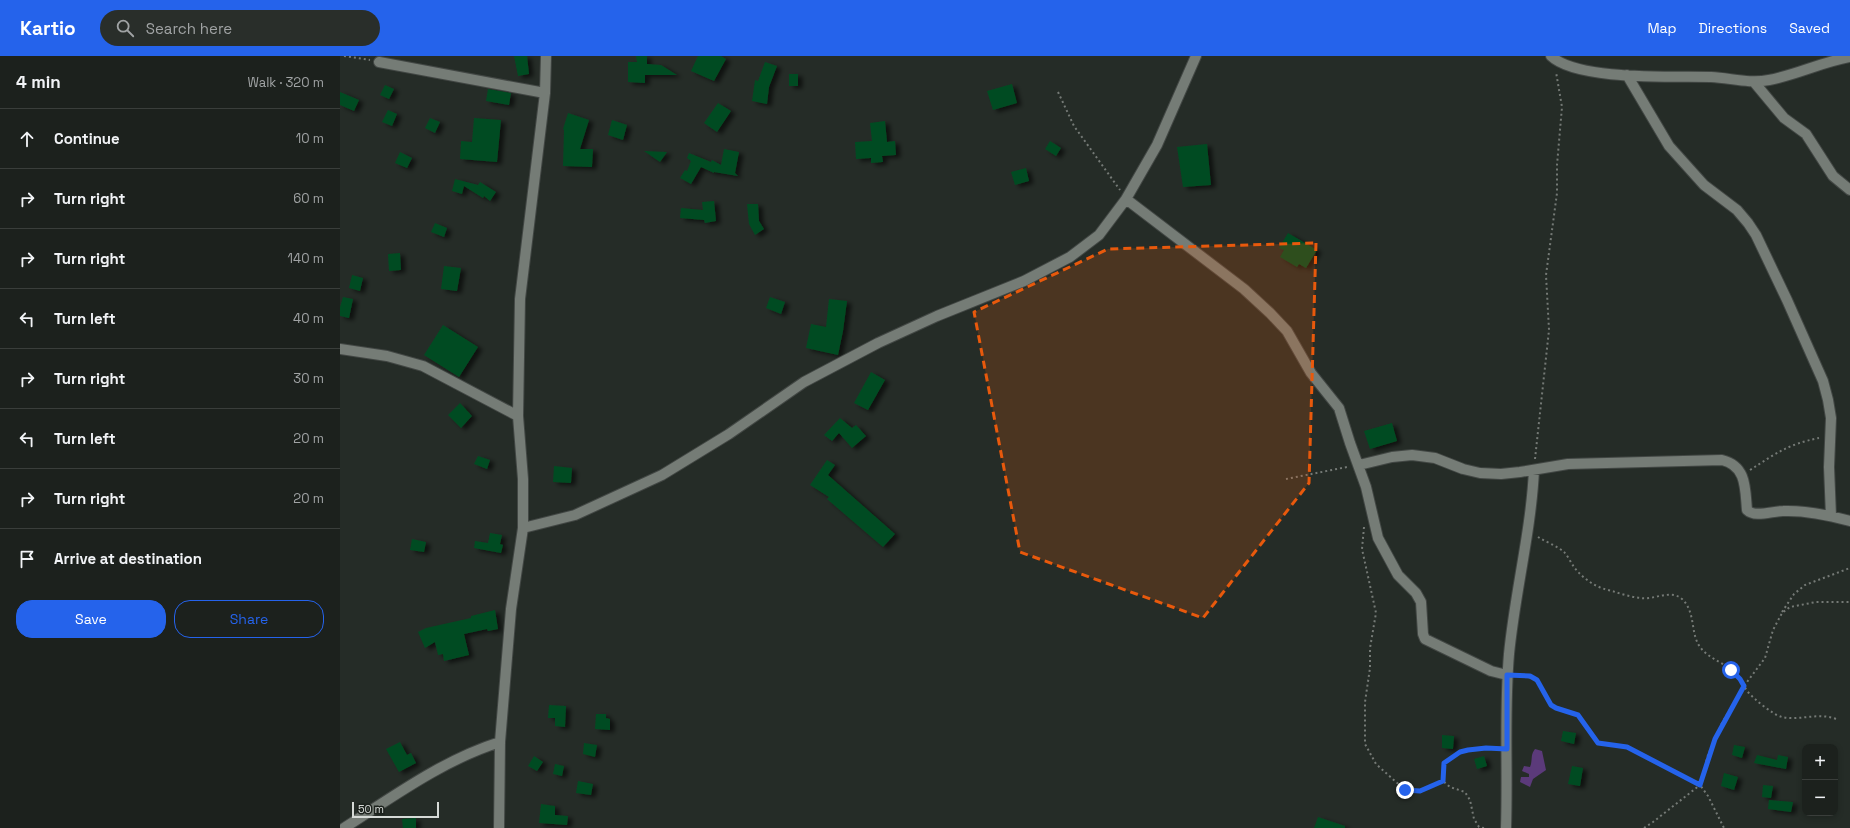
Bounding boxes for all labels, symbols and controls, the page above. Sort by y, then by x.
search box [100,10,380,46]
text: Kartio [20,16,76,41]
icon: search [114,17,136,39]
text: Search here [146,19,232,38]
text: Map [1647,19,1677,37]
text: Directions [1699,19,1767,37]
text: Saved [1789,19,1830,37]
text: 4 min [16,71,61,93]
text: Walk · 320 m [247,74,324,91]
icon: ahead [16,128,38,150]
text: Continue [54,129,120,148]
text: 10 m [296,130,324,147]
icon: right [16,188,38,210]
text: Turn right [54,189,125,208]
text: 60 m [293,190,324,207]
icon: right [16,248,38,270]
text: Turn right [54,249,125,268]
text: 140 m [288,250,324,267]
icon: left [16,308,38,330]
text: Turn left [54,309,116,328]
text: 40 m [293,310,324,327]
icon: right [16,368,38,390]
text: Turn right [54,369,125,388]
text: 30 m [293,370,324,387]
icon: left [16,428,38,450]
text: Turn left [54,429,116,448]
text: 20 m [293,430,324,447]
icon: right [16,488,38,510]
text: Turn right [54,489,125,508]
text: 20 m [293,490,324,507]
icon: arrive [16,548,38,570]
text: Arrive at destination [54,549,202,568]
button: Save [16,600,166,638]
button: Share [174,600,324,638]
route start [1722,661,1740,679]
map controls [1802,744,1838,816]
button: + [1802,744,1838,780]
button: − [1802,780,1838,816]
route end [1396,781,1414,799]
scale bar [352,800,439,819]
text: 50 m [358,802,384,816]

